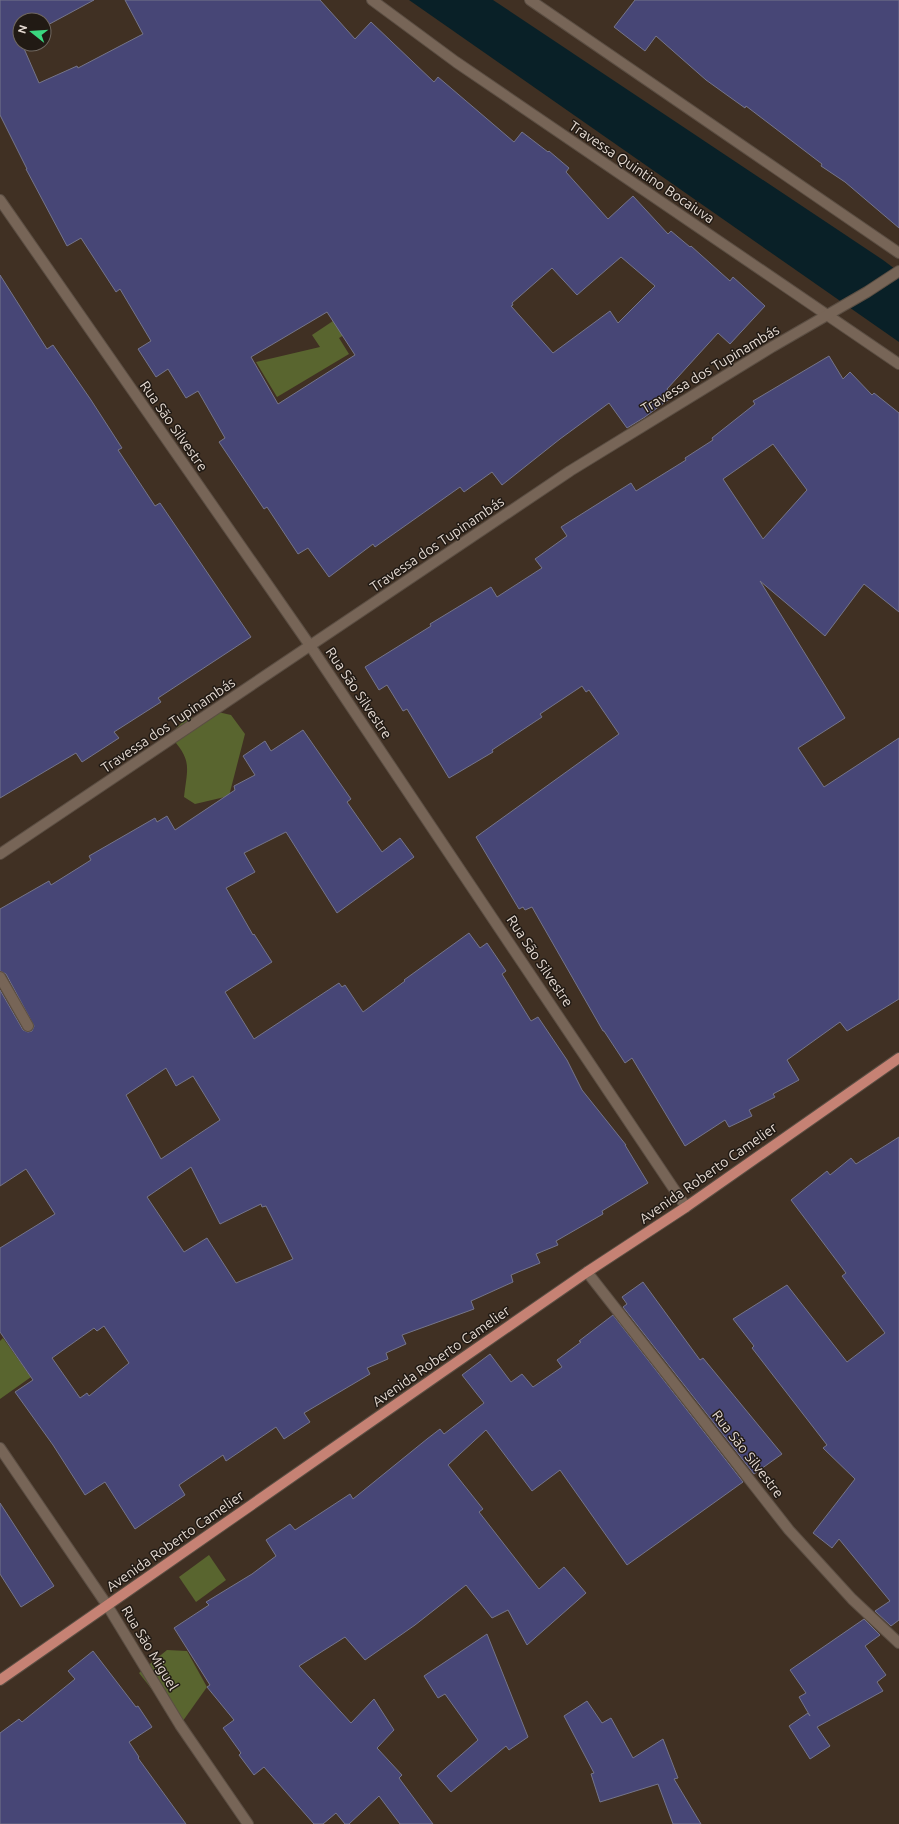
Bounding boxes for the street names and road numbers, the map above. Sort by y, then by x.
street label: Travessa Quintino Bocaiuva [566,117,718,227]
street label: Travessa dos Tupinambás [638,321,782,417]
street label: Rua São Silvestre [137,378,211,474]
street label: Travessa dos Tupinambás [367,493,507,595]
street label: Rua São Silvestre [323,644,395,742]
street label: Travessa dos Tupinambás [98,674,238,776]
street label: Rua São Silvestre [504,912,576,1010]
street label: Avenida Roberto Camelier [636,1119,780,1227]
street label: Avenida Roberto Camelier [369,1302,513,1410]
street label: Rua São Silvestre [709,1407,787,1501]
street label: Avenida Roberto Camelier [103,1487,247,1595]
street label: Rua São Miguel [118,1603,182,1694]

